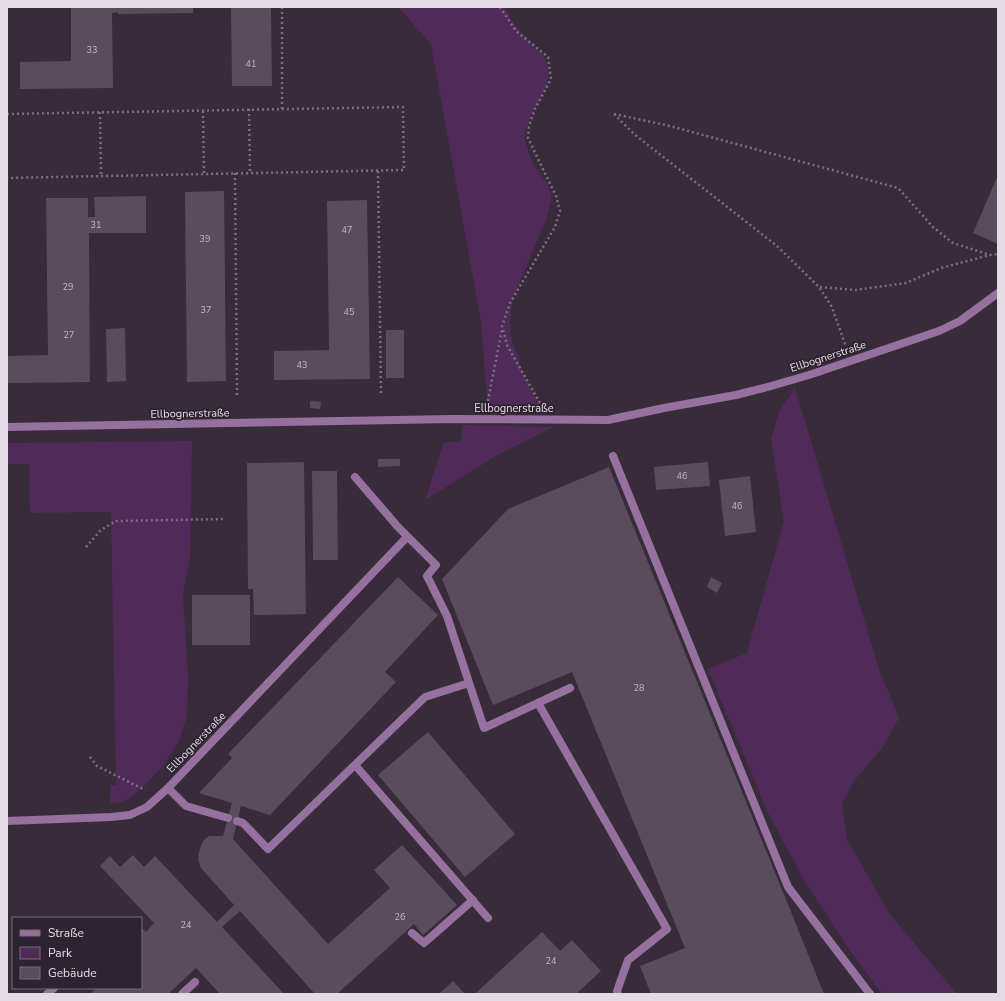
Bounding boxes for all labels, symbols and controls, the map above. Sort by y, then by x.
house number: 33 [87,44,97,56]
house number: 41 [246,58,256,70]
house number: 31 [91,219,101,231]
house number: 47 [342,224,352,236]
house number: 39 [200,233,210,245]
house number: 29 [63,281,73,293]
house number: 37 [201,304,211,316]
house number: 45 [344,306,354,318]
house number: 27 [64,329,74,341]
street label: Ellbognerstraße [788,337,868,376]
house number: 43 [297,359,307,371]
street label: Ellbognerstraße [474,401,554,416]
street label: Ellbognerstraße [150,405,230,422]
house number: 46 [677,470,687,482]
house number: 46 [732,500,742,512]
house number: 28 [634,682,644,694]
street label: Ellbognerstraße [163,709,229,776]
house number: 26 [395,911,405,923]
legend [12,917,142,989]
house number: 24 [181,919,192,931]
text: Straße [48,925,84,941]
text: Park [48,945,73,961]
house number: 24 [546,955,557,967]
text: Gebäude [48,965,97,981]

